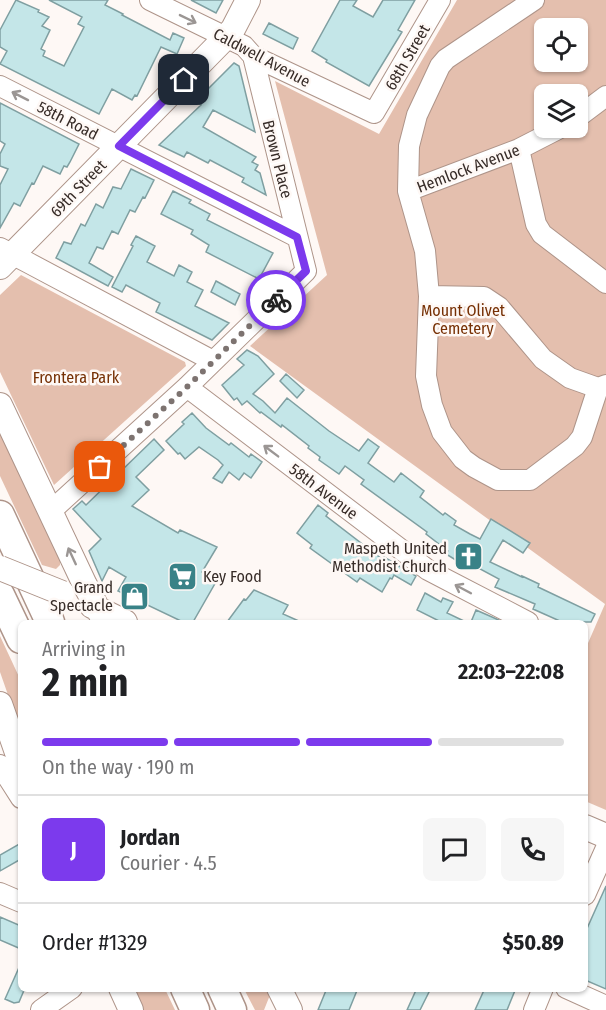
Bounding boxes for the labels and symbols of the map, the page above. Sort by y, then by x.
one-way arrow [178,13,196,25]
street label: 68th Street [381,20,434,93]
street label: Caldwell Avenue [210,24,314,91]
pin [158,54,209,105]
one-way arrow [11,90,29,101]
street label: 58th Road [34,97,101,144]
street label: Brown Place [259,118,296,200]
street label: Hemlock Avenue [414,140,522,197]
street label: 69th Street [46,155,111,221]
courier [246,270,306,330]
park label: Mount Olivet Cemetery [421,301,506,338]
park label: Frontera Park [33,368,120,387]
pin [74,441,125,492]
one-way arrow [264,444,280,457]
street label: 58th Avenue [286,459,362,523]
place label: Maspeth United Methodist Church [332,539,447,576]
church icon: Maspeth United Methodist Church [452,541,484,573]
one-way arrow [65,548,77,566]
supermarket icon: Key Food [166,560,198,592]
place label: Key Food [203,567,262,586]
place label: Grand Spectacle [50,578,113,615]
shop icon: Grand Spectacle [118,580,150,612]
one-way arrow [455,583,472,595]

